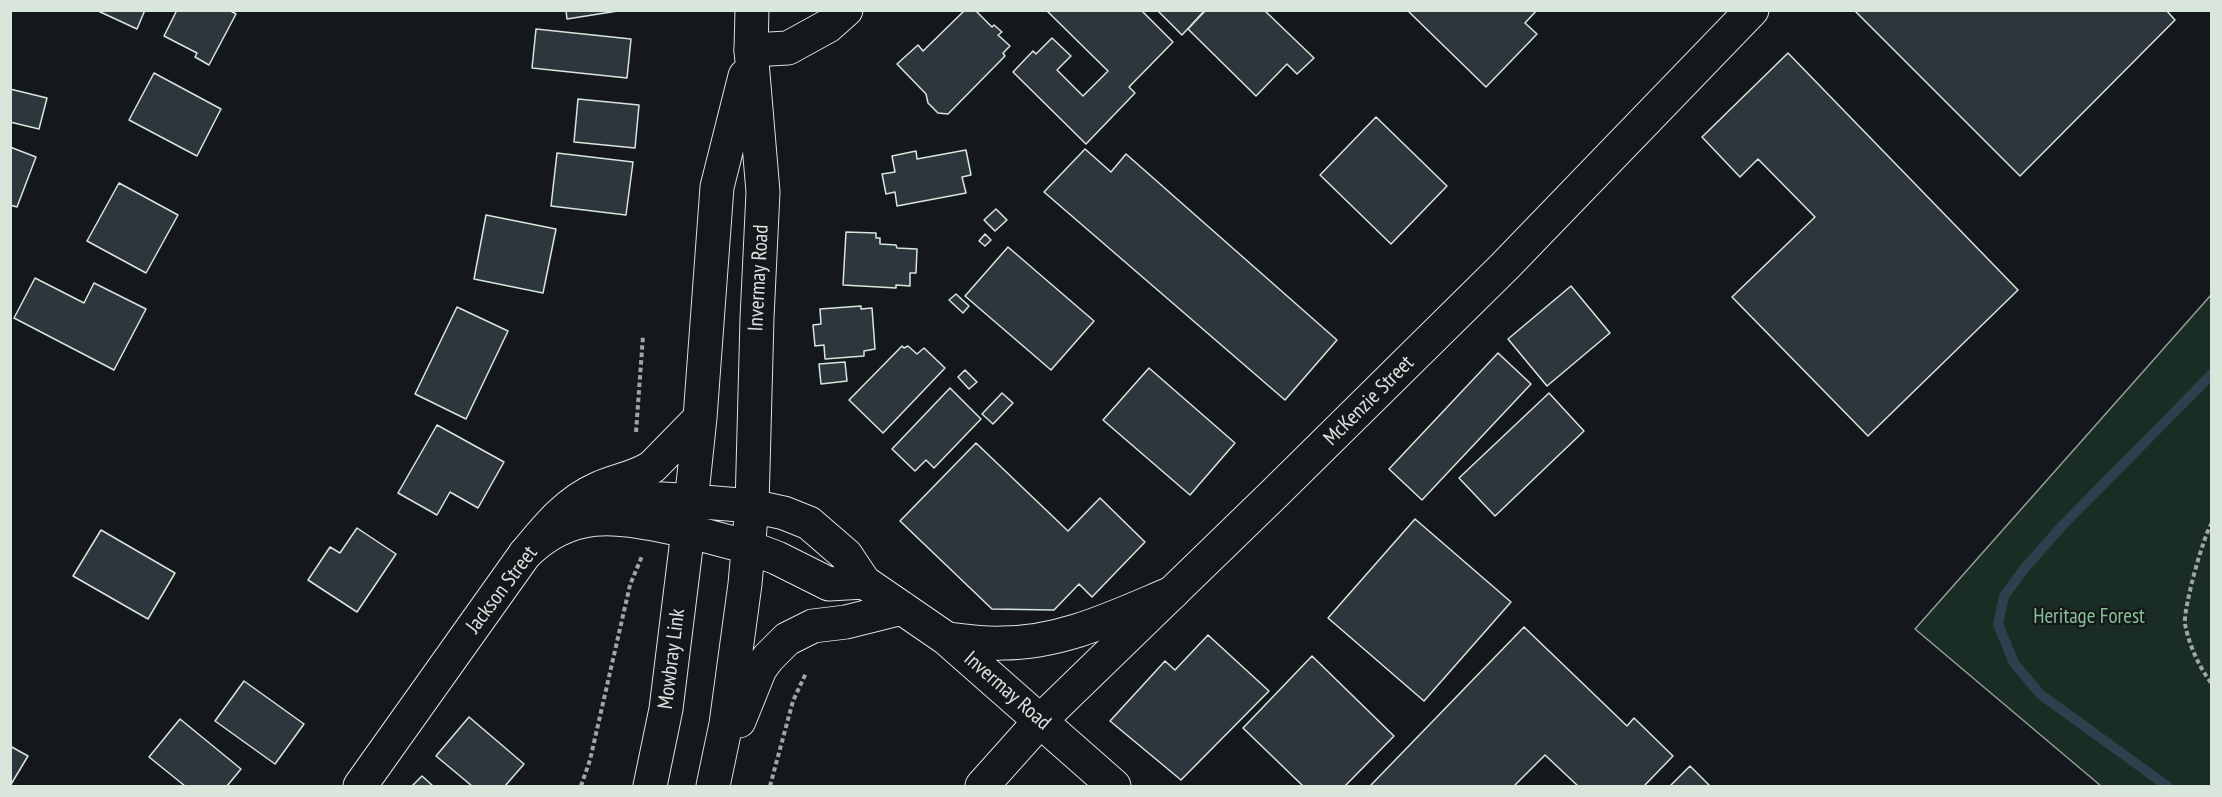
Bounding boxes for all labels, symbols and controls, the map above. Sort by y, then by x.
street label: Invermay Road [744,224,774,332]
street label: McKenzie Street [1319,351,1419,451]
street label: Jackson Street [461,542,543,638]
park label: Heritage Forest [2033,604,2145,630]
street label: Mowbray Link [653,607,691,711]
street label: Invermay Road [958,646,1056,736]

